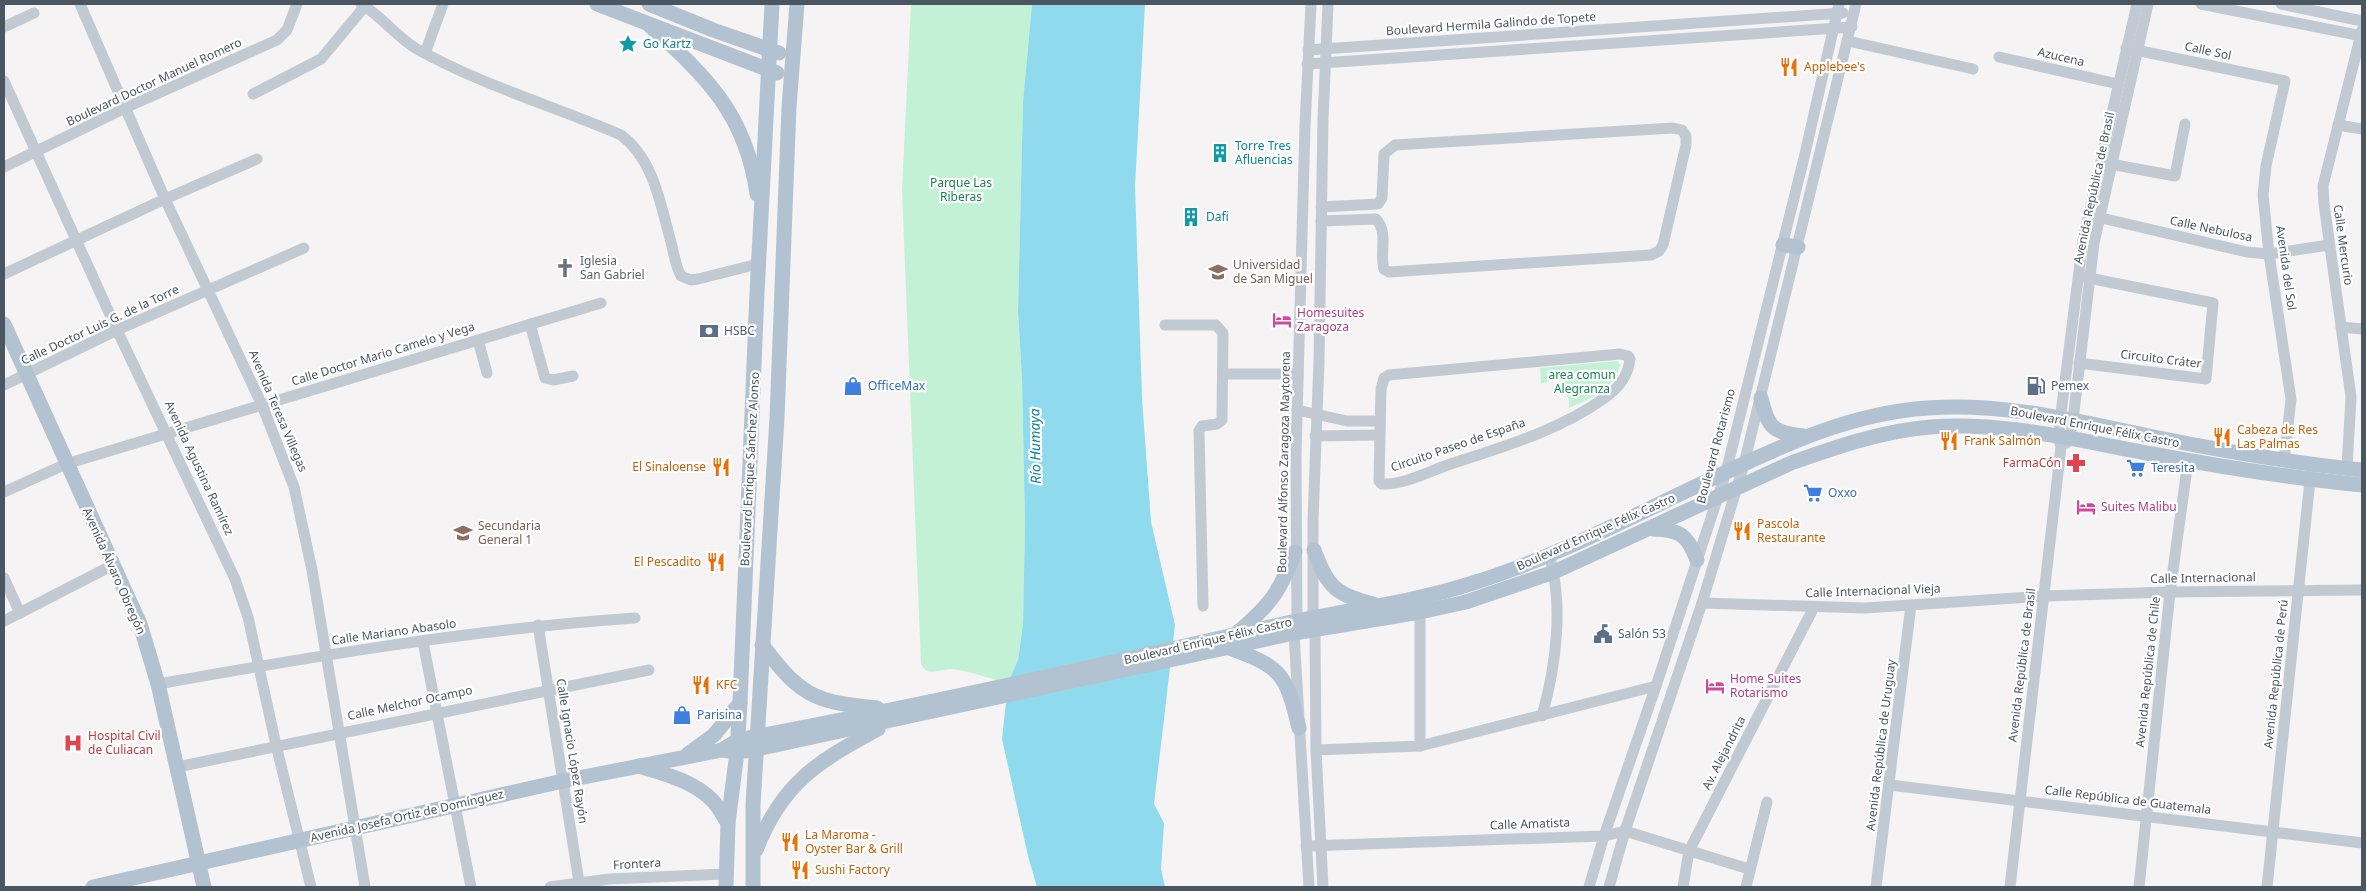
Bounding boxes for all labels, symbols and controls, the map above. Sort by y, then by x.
street label: Boulevard Hermila Galindo de Topete [1385,8,1597,39]
street label: Boulevard Doctor Manuel Romero [63,33,244,130]
place icon: Go Kartz [617,33,639,55]
place label: Go Kartz [643,35,692,52]
street label: Calle Sol [2183,37,2233,64]
street label: Azucena [2036,43,2086,70]
restaurant icon: Applebee's [1778,56,1800,78]
place label: Applebee's [1804,58,1865,75]
street label: Avenida República de Brasil [2069,110,2118,265]
place label: Torre Tres Afluencias [1235,137,1293,168]
building icon: Torre Tres Afluencias [1209,142,1231,164]
park label: Parque Las Riberas [930,174,992,205]
street label: Calle Mercurio [2329,204,2358,286]
building icon: Dafi [1180,206,1202,228]
place label: Dafi [1206,208,1229,225]
street label: Calle Nebulosa [2168,211,2254,246]
street label: Avenida del Sol [2272,224,2301,311]
place label: Iglesia San Gabriel [580,252,645,283]
place label: Universidad de San Miguel [1233,256,1313,287]
church icon: Iglesia San Gabriel [554,257,576,279]
school or university icon: Universidad de San Miguel [1207,261,1229,283]
street label: Calle Doctor Luis G. de la Torre [18,280,182,369]
place label: Homesuites Zaragoza [1297,304,1365,335]
hotel icon: Homesuites Zaragoza [1271,309,1293,331]
street label: Calle Doctor Mario Camelo y Vega [289,318,477,390]
bank icon: HSBC [698,320,720,342]
place label: HSBC [724,322,755,339]
street label: Circuito Cráter [2120,345,2203,372]
street label: Avenida Teresa Villegas [245,347,312,475]
street label: Boulevard Alfonso Zaragoza Maytorena [1273,351,1294,573]
park label: area comun Alegranza [1548,366,1616,397]
street label: Boulevard Enrique Sánchez Alonso [736,371,763,567]
shop icon: OfficeMax [842,375,864,397]
fuel station icon: Pemex [2025,375,2047,397]
place label: OfficeMax [868,377,926,394]
place label: Pemex [2051,377,2090,394]
street label: Boulevard Rotarismo [1692,387,1739,505]
street label: Avenida Agustina Ramírez [161,398,238,538]
street label: Boulevard Enrique Félix Castro [2009,402,2181,451]
water label: Río Humaya [1024,408,1045,484]
street label: Circuito Paseo de España [1388,414,1527,476]
place label: Cabeza de Res Las Palmas [2237,421,2318,452]
restaurant icon: Cabeza de Res Las Palmas [2211,426,2233,448]
restaurant icon: Frank Salmón [1938,430,1960,452]
place label: Frank Salmón [1964,432,2041,449]
pharmacy icon: FarmaCón [2065,452,2087,474]
place label: FarmaCón [2003,454,2061,471]
restaurant icon: El Sinaloense [710,456,732,478]
supermarket icon: Teresita [2125,457,2147,479]
place label: El Sinaloense [632,458,706,475]
place label: Teresita [2151,459,2195,476]
supermarket icon: Oxxo [1802,482,1824,504]
place label: Oxxo [1828,484,1857,501]
street label: Boulevard Enrique Félix Castro [1514,489,1678,574]
hotel icon: Suites Malibu [2075,496,2097,518]
place label: Suites Malibu [2101,498,2177,515]
street label: Avenida Álvaro Obregón [79,505,150,637]
place label: Pascola Restaurante [1757,515,1826,546]
place label: Secundaria General 1 [478,517,541,548]
restaurant icon: Pascola Restaurante [1731,520,1753,542]
school or university icon: Secundaria General 1 [452,522,474,544]
restaurant icon: El Pescadito [705,551,727,573]
place label: El Pescadito [634,553,701,570]
street label: Calle Internacional [2150,568,2256,587]
street label: Calle Internacional Vieja [1805,580,1941,601]
street label: Avenida República de Brasil [2004,587,2039,743]
street label: Avenida República de Chile [2131,595,2164,748]
street label: Avenida República de Perú [2259,598,2292,750]
street label: Boulevard Enrique Félix Castro [1122,613,1294,668]
street label: Calle Mariano Abasolo [330,614,457,649]
public building icon: Salón 53 [1592,623,1614,645]
place label: Salón 53 [1618,625,1666,642]
street label: Avenida República de Uruguay [1862,657,1900,832]
place label: Home Suites Rotarismo [1730,670,1801,701]
restaurant icon: KFC [690,674,712,696]
hotel icon: Home Suites Rotarismo [1704,675,1726,697]
place label: KFC [716,676,738,693]
street label: Calle Ignacio López Rayón [553,677,592,825]
street label: Calle Melchor Ocampo [346,681,474,724]
shop icon: Parisina [671,704,693,726]
place label: Parisina [697,706,742,723]
street label: Av. Alejandrita [1698,713,1749,793]
place label: Hospital Civil de Culiacan [88,727,161,758]
hospital icon: Hospital Civil de Culiacan [62,732,84,754]
street label: Calle República de Guatemala [2044,781,2212,818]
street label: Avenida Josefa Ortiz de Domínguez [309,785,506,846]
street label: Calle Amatista [1490,814,1570,833]
place label: La Maroma - Oyster Bar & Grill [805,826,903,857]
restaurant icon: La Maroma - Oyster Bar & Grill [779,831,801,853]
street label: Frontera [612,854,661,873]
restaurant icon: Sushi Factory [789,859,811,881]
place label: Sushi Factory [815,861,891,878]

